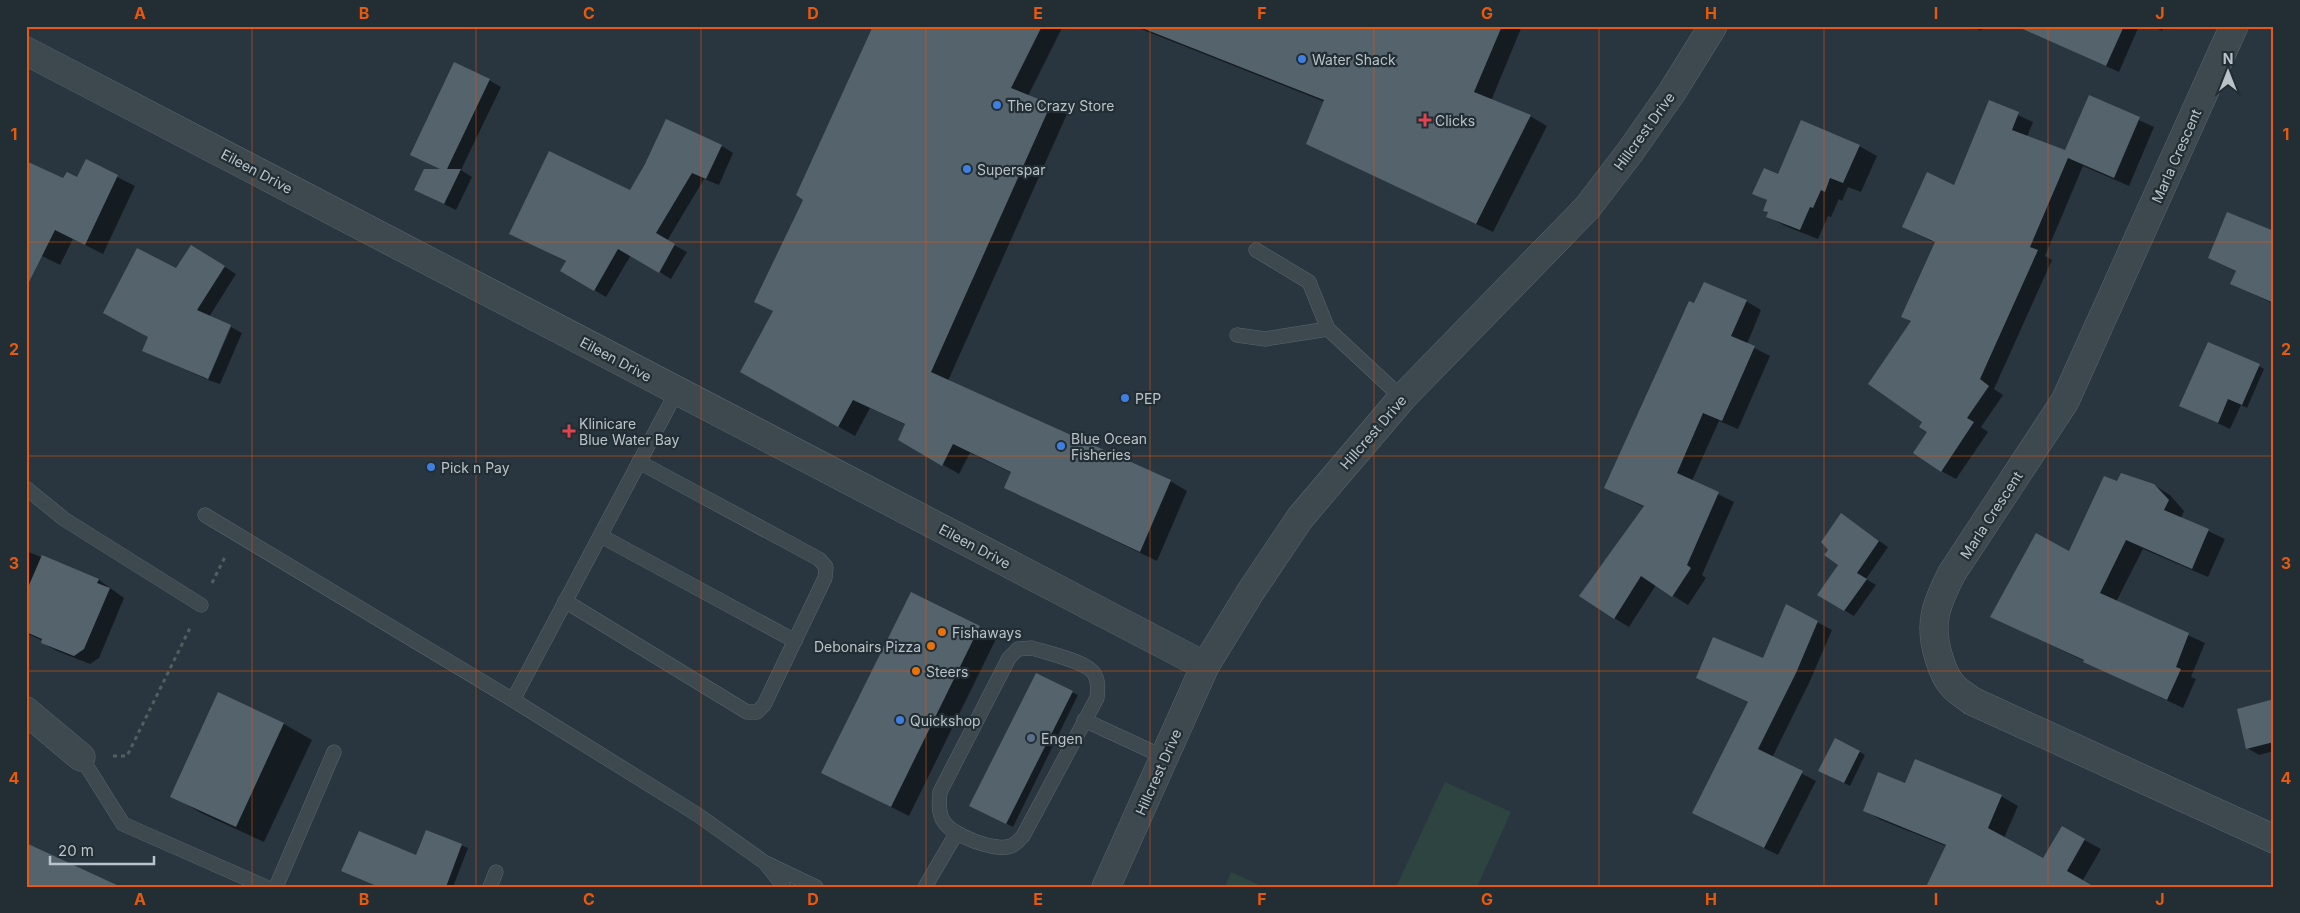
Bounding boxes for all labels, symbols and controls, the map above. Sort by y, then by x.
text: A [134,3,146,23]
text: B [359,3,369,23]
text: C [583,3,595,23]
text: D [807,3,819,23]
text: E [1033,3,1043,23]
text: F [1257,3,1267,23]
text: G [1481,3,1493,23]
text: H [1705,3,1717,23]
text: I [1934,3,1938,23]
text: J [2155,3,2165,23]
north arrow [2202,48,2252,98]
text: N [2223,50,2233,67]
place label: Water Shack [1312,51,1396,68]
marker: Water Shack [1296,53,1308,65]
street label: Hillcrest Drive [1610,89,1678,173]
place label: The Crazy Store [1007,97,1114,114]
marker: The Crazy Store [991,99,1003,111]
street label: Marla Crescent [2148,106,2204,206]
place label: Clicks [1435,112,1475,129]
marker: Clicks [1419,114,1431,126]
text: 1 [11,124,17,144]
text: 1 [2283,124,2289,144]
street label: Eileen Drive [218,145,296,197]
place label: Superspar [977,161,1046,178]
marker: Superspar [961,163,973,175]
street label: Eileen Drive [577,333,655,385]
text: 2 [9,339,19,359]
text: 2 [2281,339,2291,359]
place label: PEP [1135,390,1161,407]
marker: PEP [1119,392,1131,404]
street label: Hillcrest Drive [1336,392,1410,472]
place label: Klinicare Blue Water Bay [579,415,680,448]
marker: Klinicare Blue Water Bay [563,425,575,437]
place label: Blue Ocean Fisheries [1071,430,1147,463]
marker: Blue Ocean Fisheries [1055,440,1067,452]
place label: Pick n Pay [441,459,510,476]
marker: Pick n Pay [425,461,437,473]
street label: Marla Crescent [1956,468,2026,562]
street label: Eileen Drive [936,520,1014,572]
text: 3 [9,553,19,573]
text: 3 [2281,553,2291,573]
place label: Fishaways [952,624,1022,641]
marker: Fishaways [936,626,948,638]
place label: Debonairs Pizza [814,638,921,655]
marker: Debonairs Pizza [925,640,937,652]
place label: Steers [926,663,968,680]
marker: Steers [910,665,922,677]
place label: Quickshop [910,712,981,729]
marker: Quickshop [894,714,906,726]
street label: Hillcrest Drive [1131,726,1185,818]
place label: Engen [1041,730,1083,747]
marker: Engen [1025,732,1037,744]
text: 4 [9,768,20,788]
text: 4 [2281,768,2292,788]
scale bar [50,833,154,865]
text: 20 m [58,841,94,860]
text: A [134,889,146,909]
text: B [359,889,369,909]
text: C [583,889,595,909]
text: D [807,889,819,909]
text: E [1033,889,1043,909]
text: F [1257,889,1267,909]
text: G [1481,889,1493,909]
text: H [1705,889,1717,909]
text: I [1934,889,1938,909]
text: J [2155,889,2165,909]

